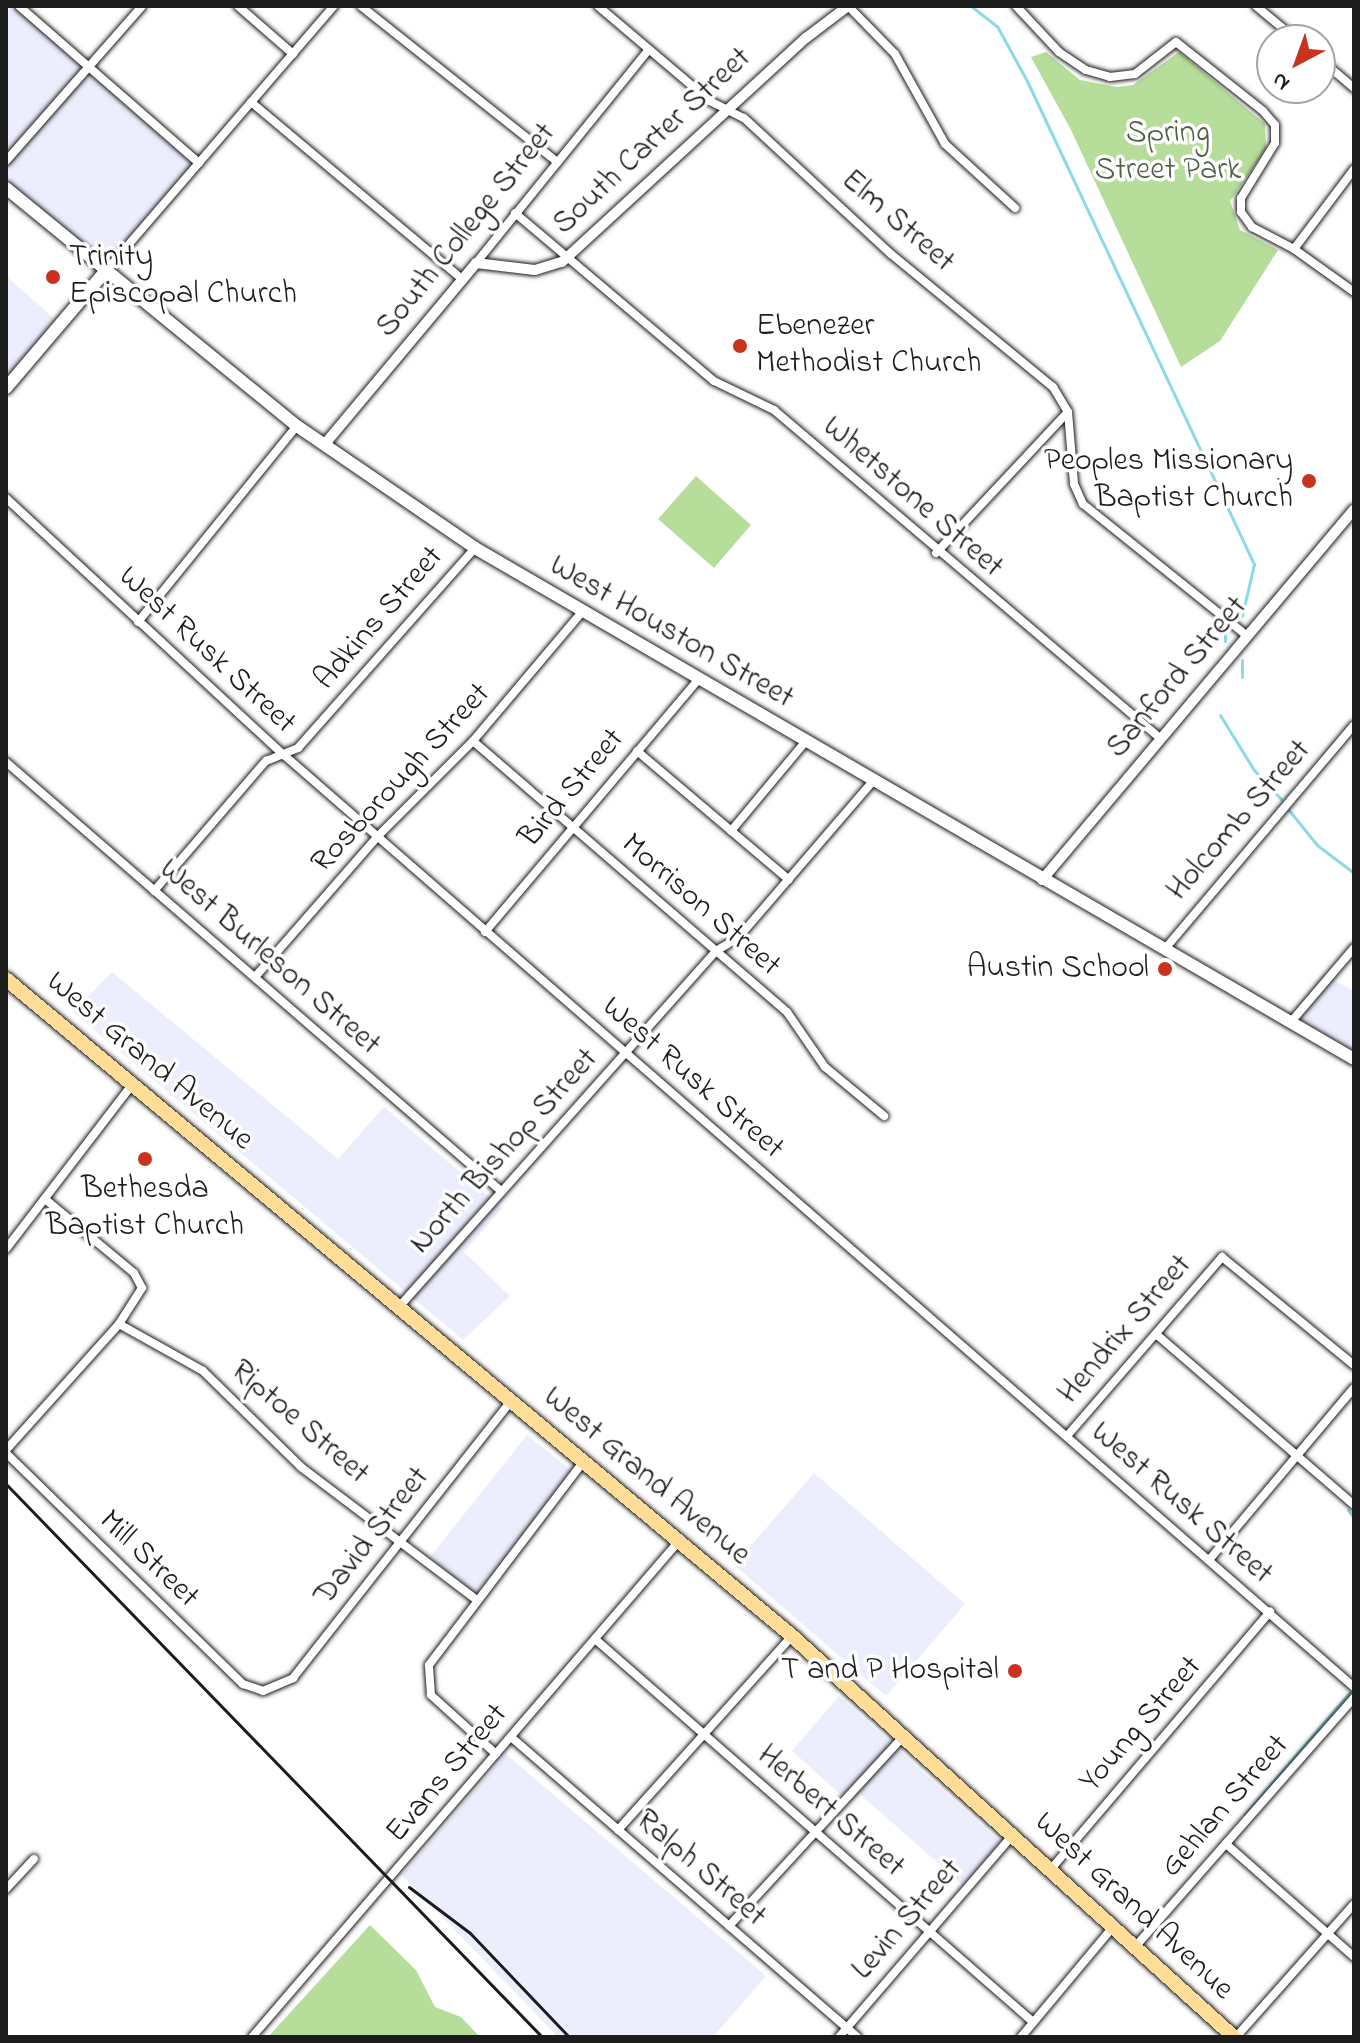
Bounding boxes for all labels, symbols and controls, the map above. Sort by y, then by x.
north arrow [1256,24,1336,104]
street label: South Carter Street [546,40,760,244]
text: N [1265,64,1298,98]
street label: South College Street [369,116,565,346]
park label: Spring Street Park [1095,116,1241,191]
street label: Elm Street [832,162,962,282]
place label: Trinity Episcopal Church [69,240,297,315]
marker: Trinity Episcopal Church [44,268,62,286]
place label: Ebenezer Methodist Church [756,309,981,384]
marker: Ebenezer Methodist Church [731,337,749,355]
street label: Whetstone Street [814,409,1010,587]
place label: Peoples Missionary Baptist Church [1044,444,1293,519]
marker: Peoples Missionary Baptist Church [1300,472,1318,490]
street label: Adkins Street [307,539,453,699]
street label: West Houston Street [542,547,800,719]
street label: West Rusk Street [109,559,303,743]
street label: Sanford Street [1099,589,1257,767]
street label: Rosborough Street [304,676,500,882]
street label: Bird Street [512,722,634,856]
street label: Holcomb Street [1160,733,1320,909]
street label: Morrison Street [612,826,788,986]
street label: West Burleson Street [150,851,388,1065]
place label: Austin School [967,950,1149,988]
marker: Austin School [1156,960,1174,978]
street label: West Grand Avenue [38,964,260,1160]
street label: West Rusk Street [593,989,791,1169]
street label: North Bishop Street [403,1041,607,1263]
marker: Bethesda Baptist Church [136,1150,154,1168]
place label: Bethesda Baptist Church [46,1172,244,1247]
street label: Hendrix Street [1051,1247,1201,1413]
street label: Riptoe Street [222,1352,376,1494]
street label: West Grand Avenue [535,1379,757,1575]
street label: West Rusk Street [1082,1414,1280,1594]
street label: David Street [307,1460,439,1614]
street label: Mill Street [90,1503,206,1617]
street label: Young Street [1073,1649,1211,1801]
place label: T and P Hospital [781,1652,999,1690]
marker: T and P Hospital [1006,1662,1024,1680]
street label: Evans Street [379,1697,517,1851]
street label: Gehlan Street [1154,1728,1298,1886]
street label: Herbert Street [748,1737,912,1887]
street label: Ralph Street [627,1802,773,1936]
street label: West Grand Avenue [1025,1805,1241,2009]
street label: Levin Street [845,1851,971,1989]

